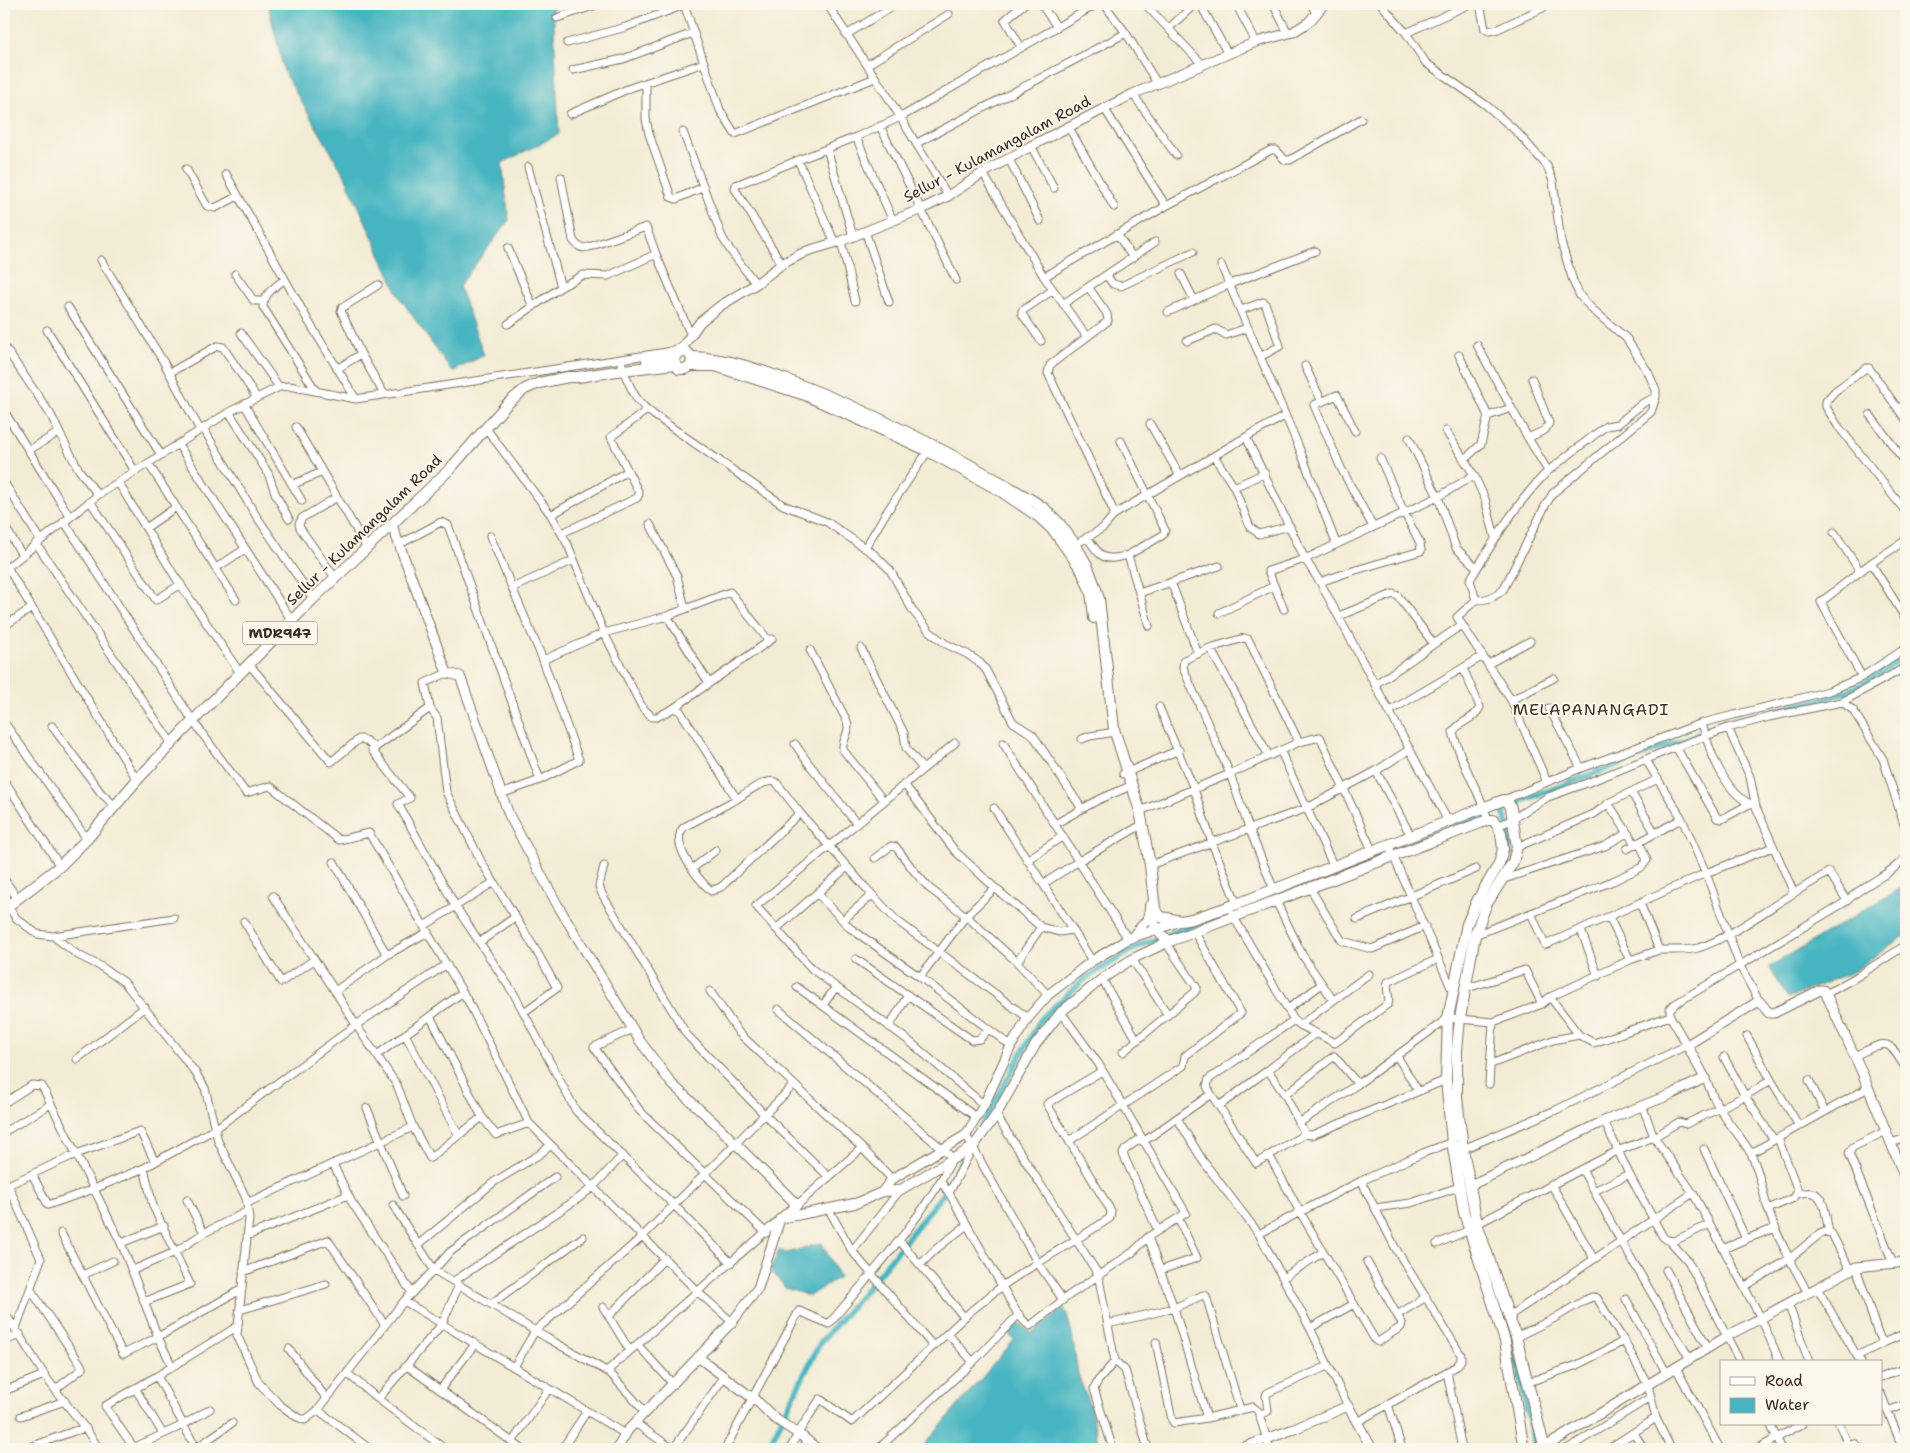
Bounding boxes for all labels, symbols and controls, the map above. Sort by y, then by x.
street label: Sellur - Kulamangalam Road [900,91,1094,207]
street label: Sellur - Kulamangalam Road [282,450,446,610]
road number: MDR947 [242,622,318,644]
district label: MELAPANANGADI [1513,699,1669,720]
legend [1720,1360,1882,1426]
text: Road [1765,1371,1803,1391]
text: Water [1765,1395,1809,1415]

